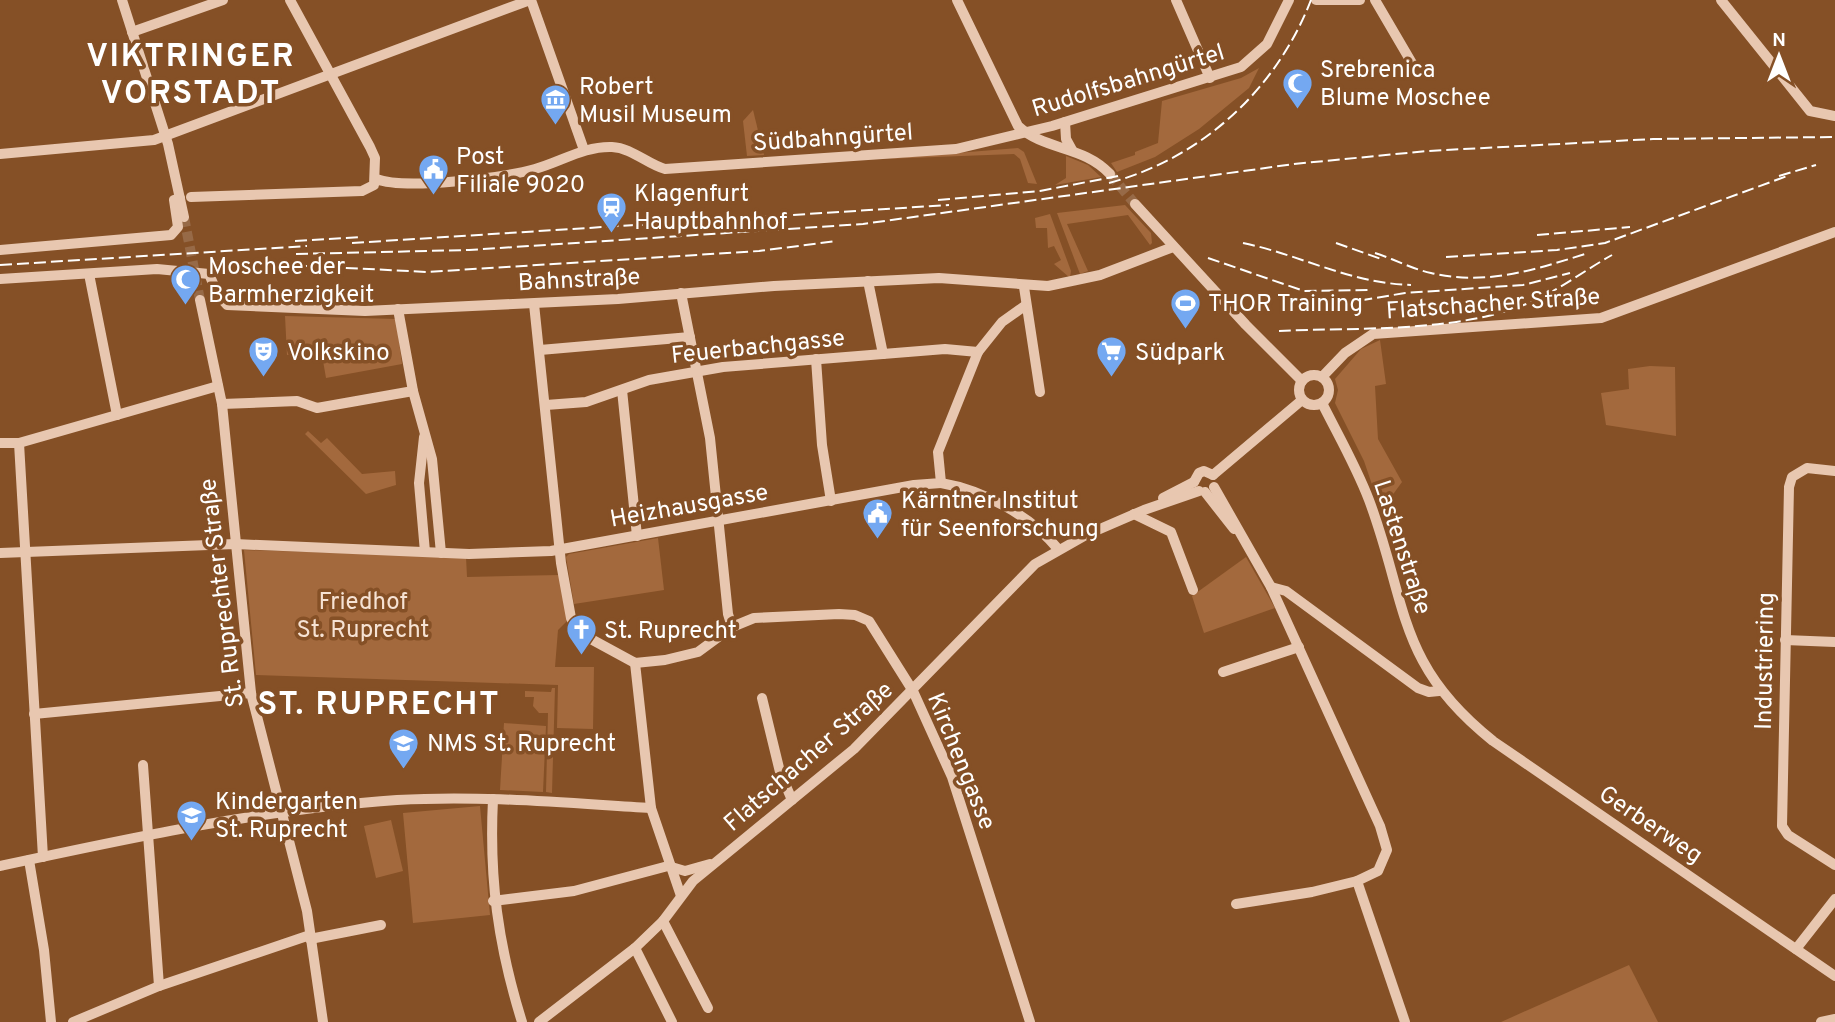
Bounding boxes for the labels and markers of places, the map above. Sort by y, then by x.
place label: Srebrenica Blume Moschee [1320,56,1491,114]
mosque icon: Srebrenica Blume Moschee [1280,66,1314,110]
place label: Robert Musil Museum [579,73,732,131]
museum icon: Robert Musil Museum [539,83,573,127]
place label: Post Filiale 9020 [456,143,585,201]
public building icon: Post Filiale 9020 [416,153,450,197]
place label: Klagenfurt Hauptbahnhof [634,180,787,238]
station icon: Klagenfurt Hauptbahnhof [594,190,628,234]
place label: Moschee der Barmherzigkeit [208,253,374,311]
mosque icon: Moschee der Barmherzigkeit [168,263,202,307]
sports icon: THOR Training [1168,286,1202,330]
place label: THOR Training [1208,290,1363,320]
theatre icon: Volkskino [247,335,281,379]
supermarket icon: Südpark [1095,335,1129,379]
place label: Volkskino [287,339,390,369]
place label: Südpark [1135,339,1225,369]
place label: Kärntner Institut für Seenforschung [901,487,1099,545]
public building icon: Kärntner Institut für Seenforschung [861,497,895,541]
church icon: St. Ruprecht [564,613,598,657]
place label: St. Ruprecht [604,617,737,647]
school or university icon: NMS St. Ruprecht [387,726,421,770]
place label: NMS St. Ruprecht [427,730,616,760]
place label: Kindergarten St. Ruprecht [215,788,358,846]
school or university icon: Kindergarten St. Ruprecht [175,798,209,842]

